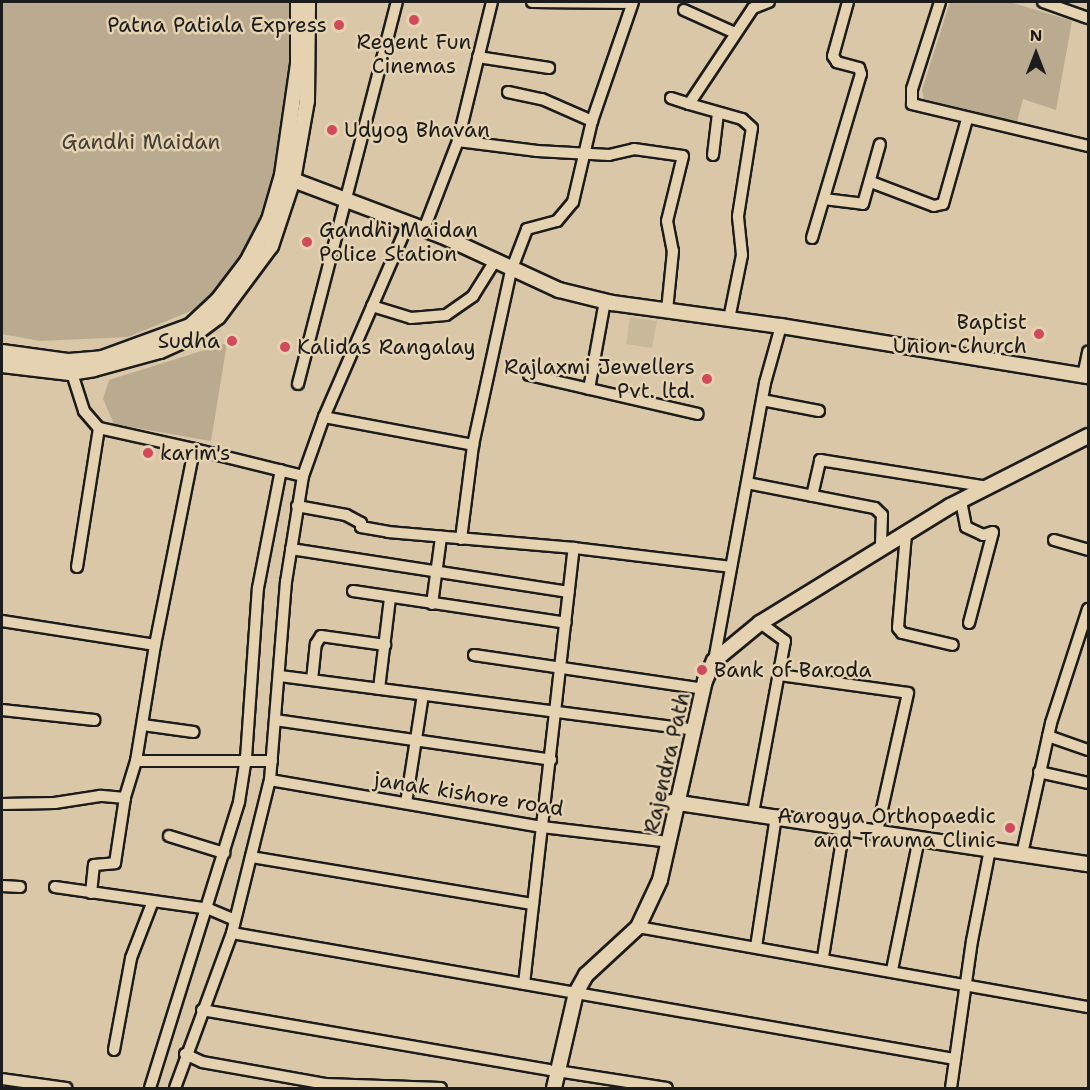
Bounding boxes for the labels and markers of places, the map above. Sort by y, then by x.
place label: Patna Patiala Express [107,12,327,38]
marker: Regent Fun Cinemas [407,13,421,27]
marker: Patna Patiala Express [332,18,346,32]
place label: Regent Fun Cinemas [357,29,471,79]
place label: Udyog Bhavan [344,117,490,143]
marker: Udyog Bhavan [325,123,339,137]
place label: Gandhi Maidan Police Station [319,217,478,267]
marker: Gandhi Maidan Police Station [300,235,314,249]
place label: Baptist Union Church [893,309,1027,359]
marker: Baptist Union Church [1032,327,1046,341]
place label: Sudha [158,328,220,354]
marker: Sudha [225,334,239,348]
place label: Kalidas Rangalay [297,334,475,360]
marker: Kalidas Rangalay [278,340,292,354]
place label: Rajlaxmi Jewellers Pvt. ltd. [504,354,695,404]
marker: Rajlaxmi Jewellers Pvt. ltd. [700,372,714,386]
place label: karim's [160,440,230,466]
marker: karim's [141,446,155,460]
place label: Bank of Baroda [714,657,872,683]
marker: Bank of Baroda [695,663,709,677]
place label: Aarogya Orthopaedic and Trauma Clinic [777,803,996,853]
marker: Aarogya Orthopaedic and Trauma Clinic [1001,819,1019,837]

